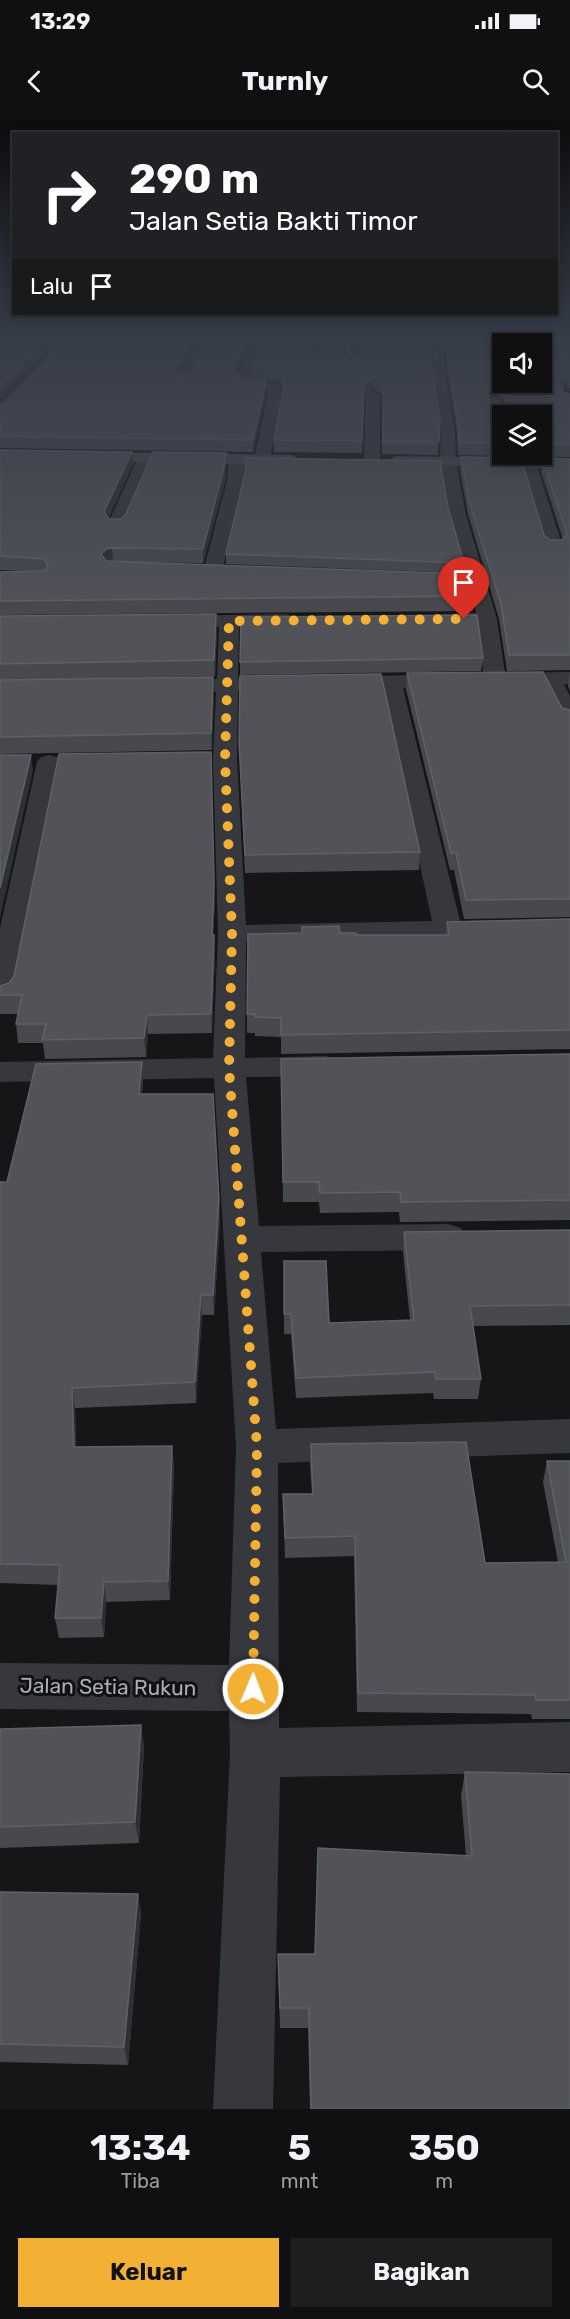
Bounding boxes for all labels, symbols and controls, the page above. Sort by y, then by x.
text: 13:29 [30,8,90,35]
icon: back [18,65,51,98]
text: Turnly [242,65,328,97]
icon: search [519,65,552,98]
text: 290 m [129,154,259,204]
icon: right [30,156,108,234]
text: Jalan Setia Bakti Timor [129,205,418,237]
icon: arrive [85,270,118,303]
text: Lalu [30,273,73,300]
map controls [492,333,552,465]
button: sound [492,333,552,393]
button: layers [492,405,552,465]
pin [438,557,489,619]
icon: arrive [447,566,480,599]
position arrow [221,1657,285,1721]
street label: Jalan Setia Rukun [19,1672,197,1701]
text: 13:34 [90,2126,191,2169]
text: 5 [288,2126,311,2169]
text: 350 [408,2126,480,2169]
text: Tiba [121,2169,160,2193]
text: mnt [281,2169,318,2193]
text: m [435,2169,453,2193]
button: Keluar [18,2238,279,2307]
button: Bagikan [291,2238,552,2307]

